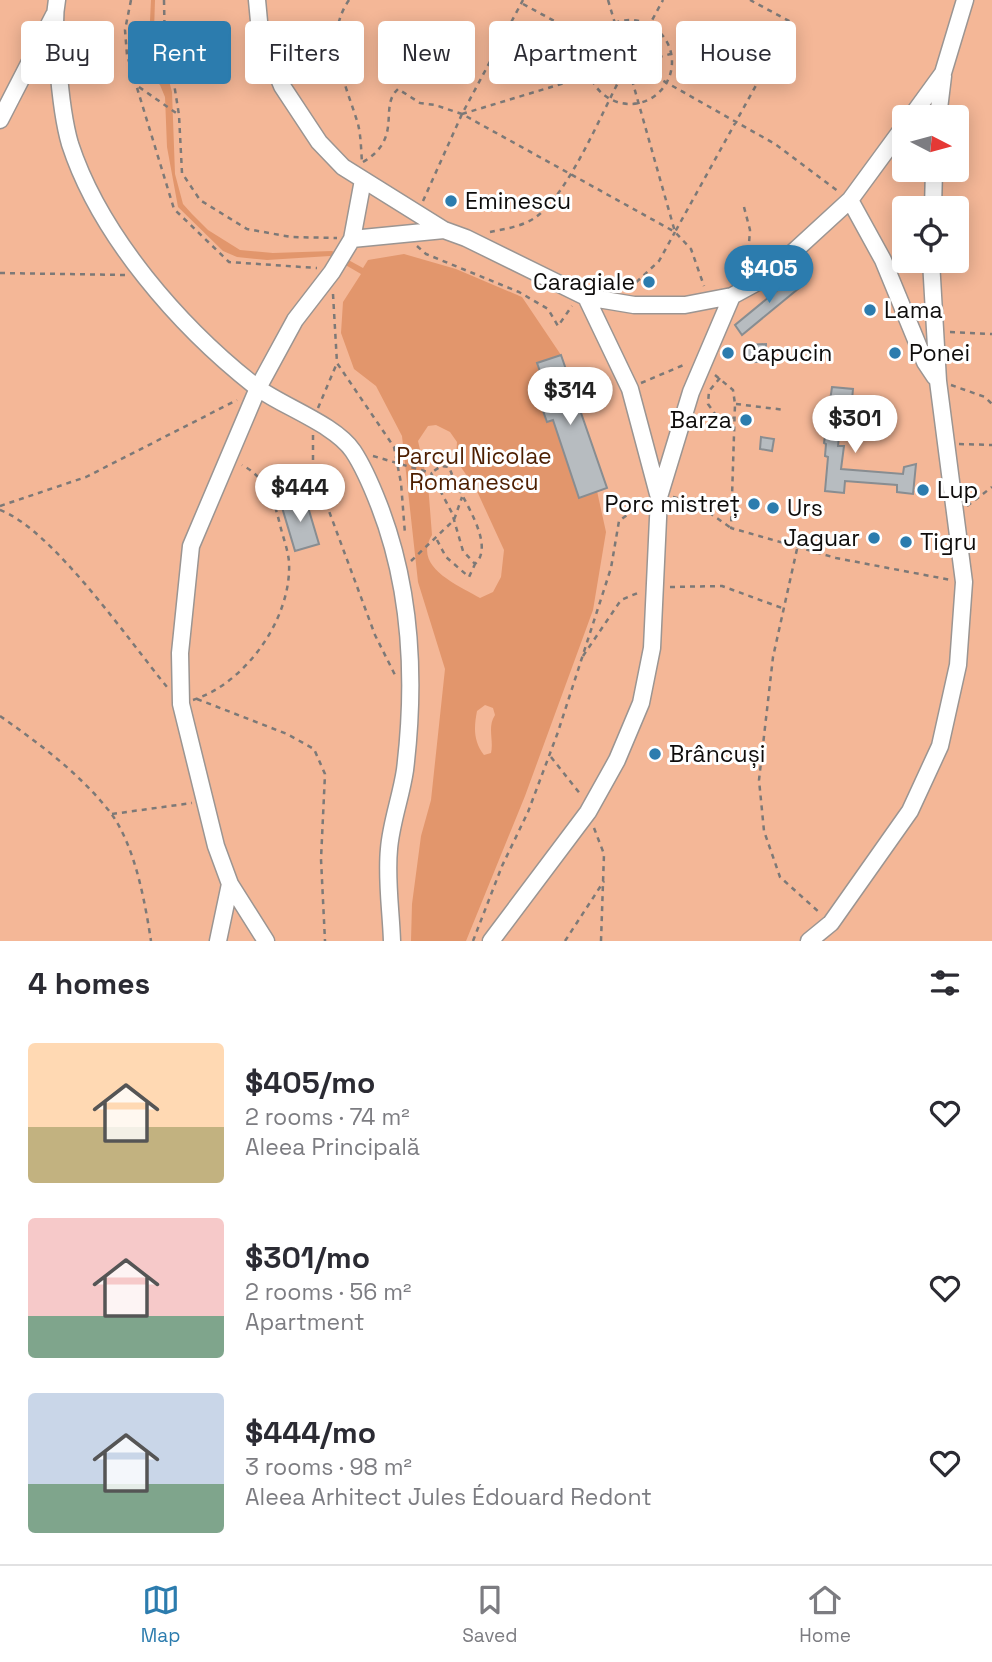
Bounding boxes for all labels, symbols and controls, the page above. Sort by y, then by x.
chip: Buy [21,21,114,84]
chip: Rent [128,21,231,84]
chip: Filters [245,21,364,84]
chip: New [378,21,475,84]
chip: Apartment [489,21,662,84]
chip: House [676,21,796,84]
north arrow [892,105,970,182]
map controls [892,105,969,273]
place label: Eminescu [465,186,571,216]
marker: Eminescu [443,193,459,209]
button: locate [892,196,969,273]
pin: $405 [728,246,810,305]
text: $405 [740,253,798,283]
place label: Caragiale [533,267,635,297]
marker: Caragiale [641,274,657,290]
place label: Lama [884,295,943,325]
marker: Lama [862,302,878,318]
place label: Capucin [742,338,832,368]
place label: Ponei [909,338,970,368]
marker: Capucin [720,345,736,361]
marker: Ponei [887,345,903,361]
pin: $314 [529,368,611,427]
text: $314 [544,375,596,405]
pin: $301 [814,396,896,455]
text: $301 [828,403,882,433]
place label: Barza [670,405,732,435]
marker: Barza [738,412,754,428]
park label: Parcul Nicolae Romanescu [396,441,552,497]
pin: $444 [259,464,341,524]
text: $444 [271,472,329,502]
place label: Lup [937,475,978,505]
marker: Lup [915,482,931,498]
place label: Porc mistreț [605,489,740,519]
place label: Urs [787,493,823,523]
marker: Porc mistreț [746,496,762,512]
marker: Urs [765,500,781,516]
place label: Jaguar [783,523,860,553]
place label: Tigru [920,527,976,557]
marker: Jaguar [866,530,882,546]
marker: Tigru [898,534,914,550]
place label: Brâncuși [669,739,765,769]
marker: Brâncuși [647,746,663,762]
text: 4 homes [28,964,150,1003]
icon: filters [926,964,964,1002]
text: $405/mo [245,1063,375,1102]
icon: home [84,1071,168,1155]
icon: heart [926,1094,964,1132]
text: 2 rooms · 74 m² [245,1102,410,1132]
text: Aleea Principală [245,1132,420,1162]
text: $301/mo [245,1238,370,1277]
icon: home [84,1246,168,1330]
icon: heart [926,1269,964,1307]
text: 2 rooms · 56 m² [245,1277,411,1307]
text: Apartment [245,1307,365,1337]
text: $444/mo [245,1413,376,1452]
icon: home [84,1421,168,1505]
icon: heart [926,1444,964,1482]
text: 3 rooms · 98 m² [245,1452,412,1482]
text: Aleea Arhitect Jules Édouard Redont [245,1482,652,1512]
tab: Map [141,1581,180,1648]
tab: Saved [462,1581,518,1648]
tab: Home [799,1581,851,1648]

